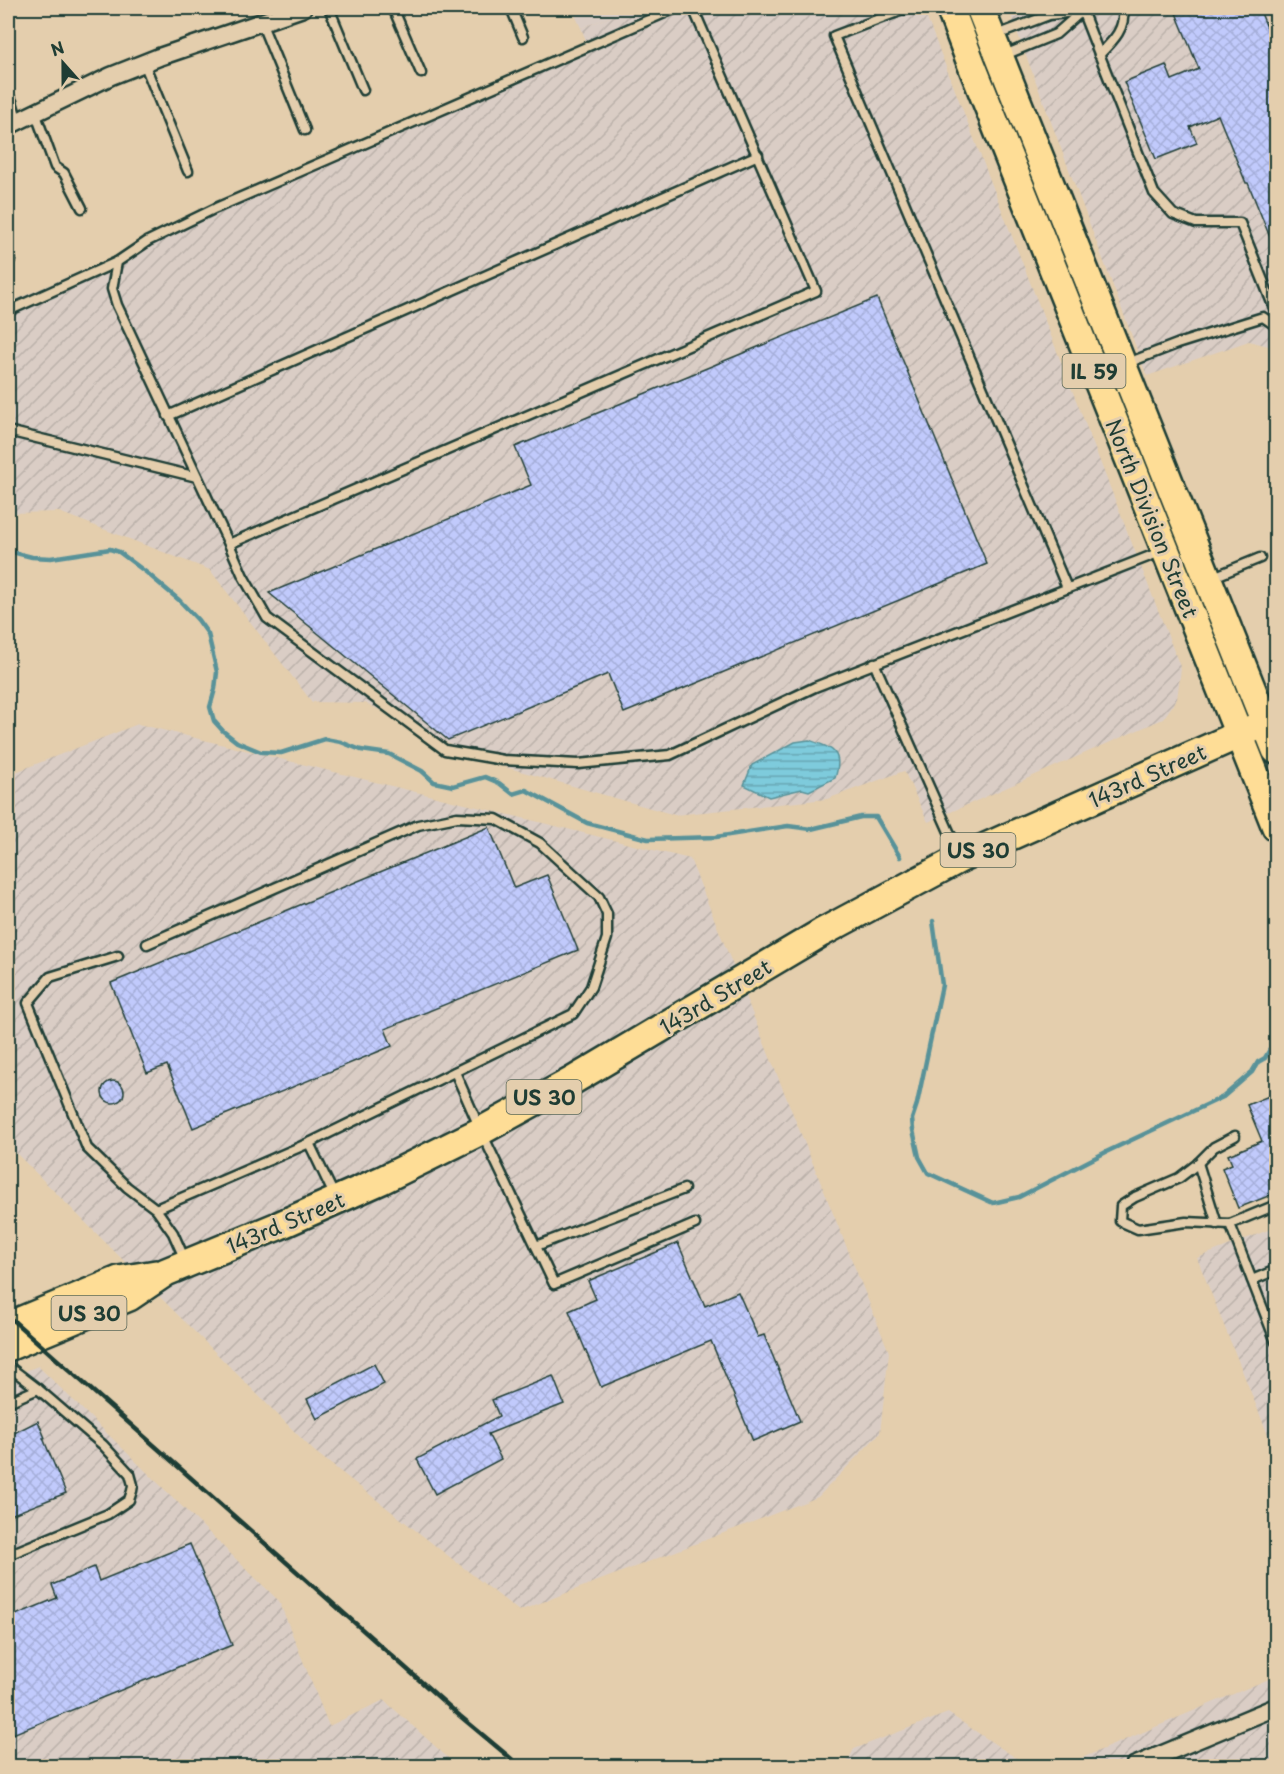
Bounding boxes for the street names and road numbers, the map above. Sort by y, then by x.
road number: IL 59 [1062,354,1126,388]
street label: North Division Street [1098,414,1208,622]
street label: 143rd Street [1083,735,1211,815]
road number: US 30 [940,833,1016,867]
street label: 143rd Street [653,950,777,1042]
road number: US 30 [506,1080,582,1114]
street label: 143rd Street [221,1183,349,1261]
road number: US 30 [52,1296,127,1330]

